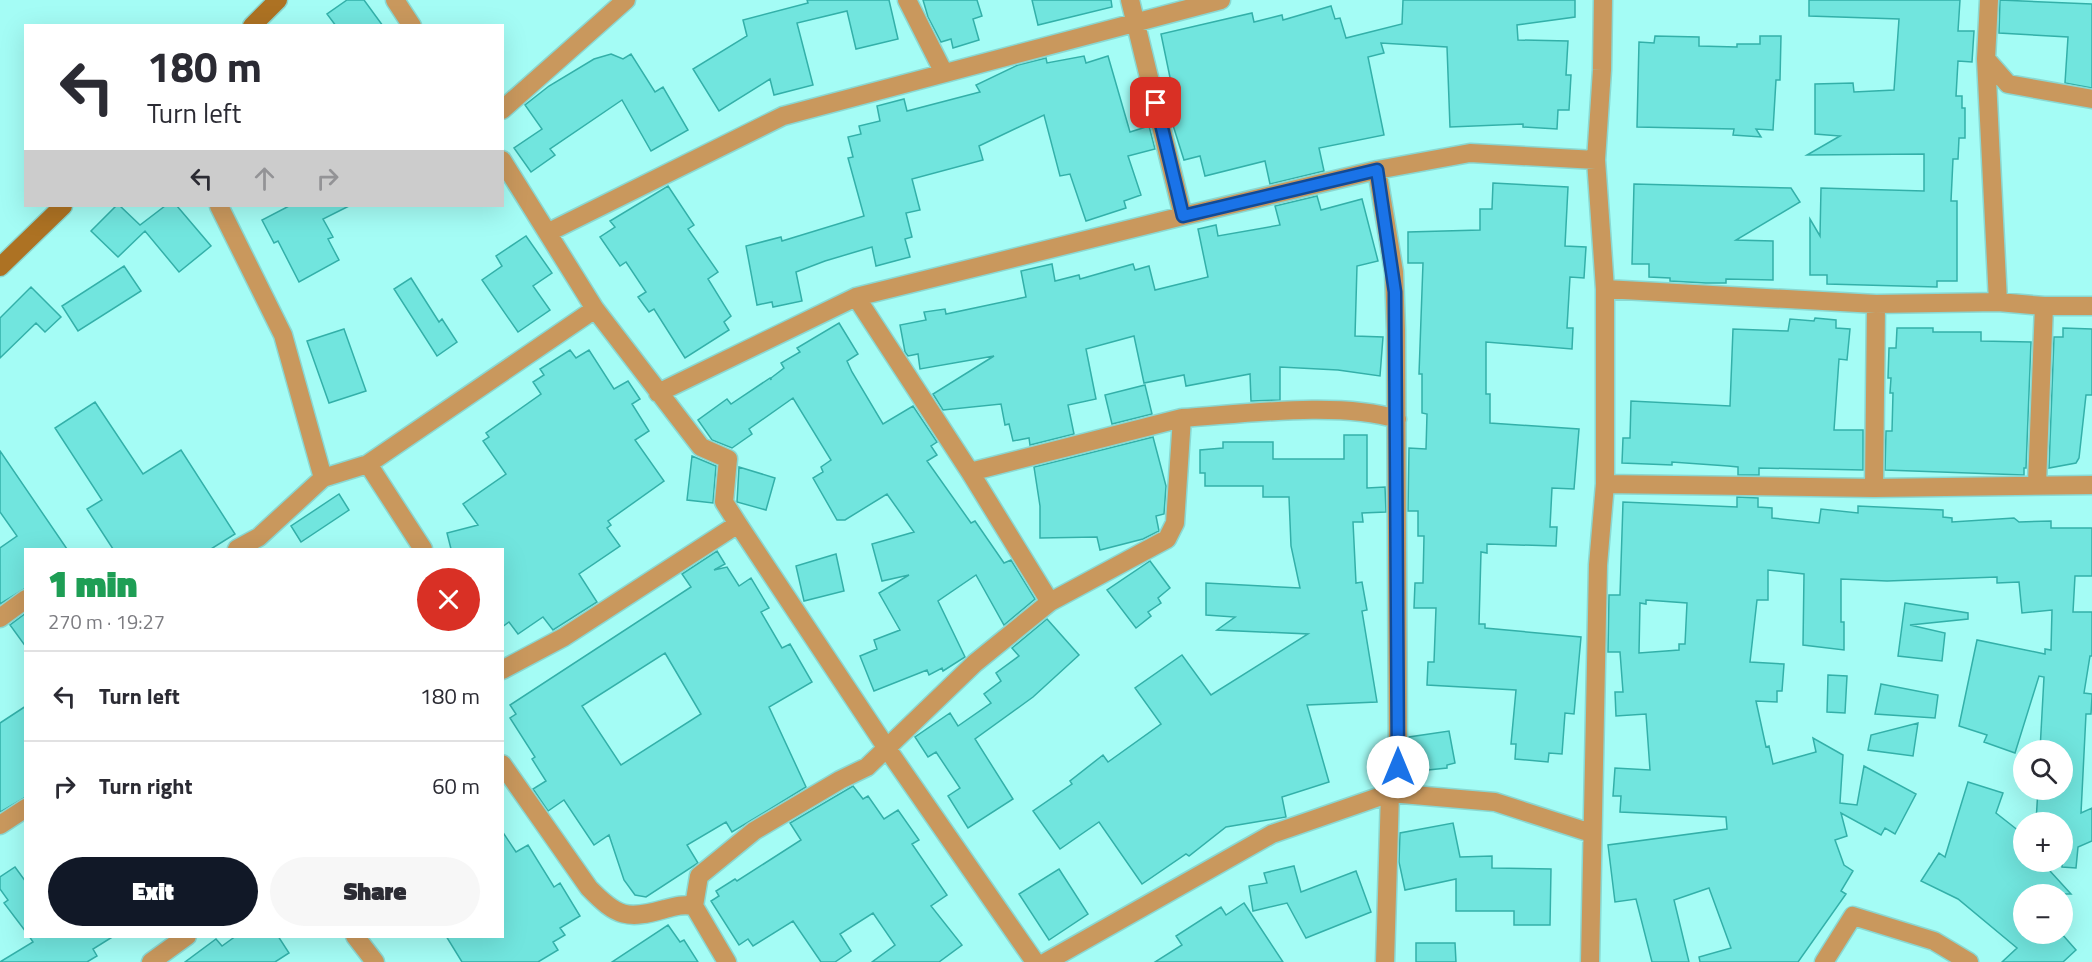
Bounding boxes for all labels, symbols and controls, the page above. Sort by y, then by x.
text: 180 m [147,34,262,98]
icon: left [48,48,126,126]
pin [1130,77,1181,128]
icon: arrive [1139,86,1172,119]
text: Turn left [147,92,241,133]
icon: left [185,162,218,195]
icon: ahead [248,162,281,195]
icon: right [311,162,344,195]
text: 1 min [48,556,137,611]
button: close [417,568,480,631]
text: 270 m · 19:27 [48,606,165,637]
text: Turn left [99,679,180,713]
text: 180 m [420,679,480,713]
icon: left [48,680,81,713]
position arrow [1366,735,1430,799]
map controls [2013,740,2073,944]
button: search [2013,740,2073,800]
text: Turn right [99,769,193,803]
text: 60 m [432,769,480,803]
icon: right [48,770,81,803]
button: + [2013,812,2073,872]
button: Exit [48,857,258,926]
button: Share [270,857,480,926]
button: − [2013,884,2073,944]

